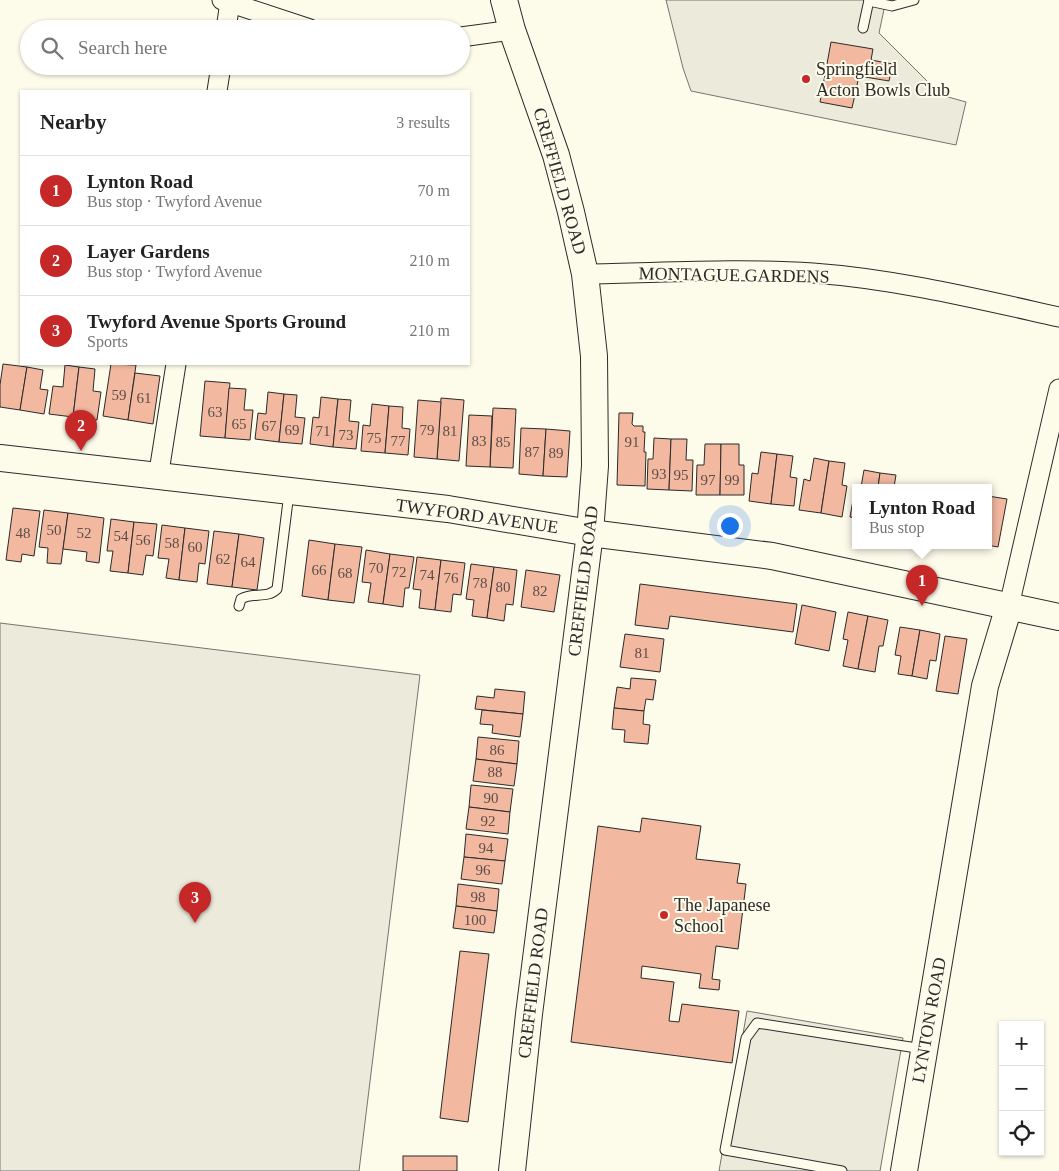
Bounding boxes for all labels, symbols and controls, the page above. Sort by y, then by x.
search box [20,20,470,75]
icon: search [38,34,66,62]
text: Search here [78,37,167,58]
place label: Springfield Acton Bowls Club [816,59,950,100]
marker: Springfield Acton Bowls Club [800,73,812,85]
street label: CREFFIELD ROAD [530,105,590,257]
text: Nearby [40,110,107,134]
text: 3 results [396,114,450,131]
text: Lynton Road [87,171,193,192]
text: 1 [52,182,60,199]
text: 70 m [418,182,450,199]
text: Bus stop · Twyford Avenue [87,193,262,210]
text: Layer Gardens [87,241,210,262]
text: 2 [52,252,60,269]
text: 210 m [410,252,450,269]
text: Bus stop · Twyford Avenue [87,263,262,280]
street label: MONTAGUE GARDENS [638,263,830,287]
text: Twyford Avenue Sports Ground [87,311,346,332]
text: 3 [52,322,60,339]
text: 210 m [410,322,450,339]
text: Sports [87,333,128,350]
house number: 59 [112,387,127,403]
house number: 61 [137,390,152,406]
house number: 63 [208,404,223,420]
pin: 2 [65,410,97,451]
house number: 65 [232,416,247,432]
house number: 67 [262,418,277,434]
house number: 69 [285,422,300,438]
house number: 79 [420,422,435,438]
house number: 71 [316,423,331,439]
house number: 81 [443,423,458,439]
house number: 73 [339,427,354,443]
house number: 75 [367,430,382,446]
house number: 77 [391,433,406,449]
house number: 83 [472,433,487,449]
house number: 85 [496,434,511,450]
house number: 91 [625,434,640,450]
house number: 87 [525,444,540,460]
house number: 89 [549,445,564,461]
house number: 93 [652,466,667,482]
house number: 95 [674,467,689,483]
house number: 97 [701,472,716,488]
house number: 99 [725,472,740,488]
popup [852,484,992,549]
street label: TWYFORD AVENUE [394,495,560,537]
text: Lynton Road [869,497,975,518]
street label: CREFFIELD ROAD [564,505,602,657]
your location [717,513,743,539]
text: Bus stop [869,519,925,536]
house number: 50 [47,522,62,538]
house number: 48 [16,525,31,541]
house number: 52 [77,525,92,541]
house number: 54 [114,528,129,544]
house number: 56 [136,532,151,548]
house number: 58 [165,535,180,551]
house number: 60 [188,539,203,555]
house number: 62 [216,551,231,567]
house number: 64 [241,554,256,570]
house number: 70 [369,560,384,576]
house number: 66 [312,562,327,578]
house number: 72 [392,564,407,580]
house number: 68 [338,565,353,581]
pin: 1 [906,565,938,606]
house number: 74 [420,567,435,583]
house number: 76 [444,570,459,586]
house number: 78 [473,575,488,591]
house number: 80 [496,579,511,595]
house number: 82 [533,583,548,599]
house number: 81 [635,645,650,661]
house number: 86 [490,742,505,758]
house number: 88 [488,764,503,780]
house number: 90 [484,790,499,806]
house number: 92 [481,813,496,829]
house number: 94 [479,840,494,856]
house number: 96 [476,862,491,878]
pin: 3 [179,882,211,923]
house number: 98 [471,889,486,905]
place label: The Japanese School [674,895,770,936]
street label: CREFFIELD ROAD [514,907,552,1059]
marker: The Japanese School [658,909,670,921]
house number: 100 [464,912,486,928]
street label: LYNTON ROAD [908,956,950,1084]
map controls [999,1021,1044,1156]
button: + [999,1021,1044,1066]
button: − [999,1066,1044,1111]
button: locate [999,1111,1044,1156]

